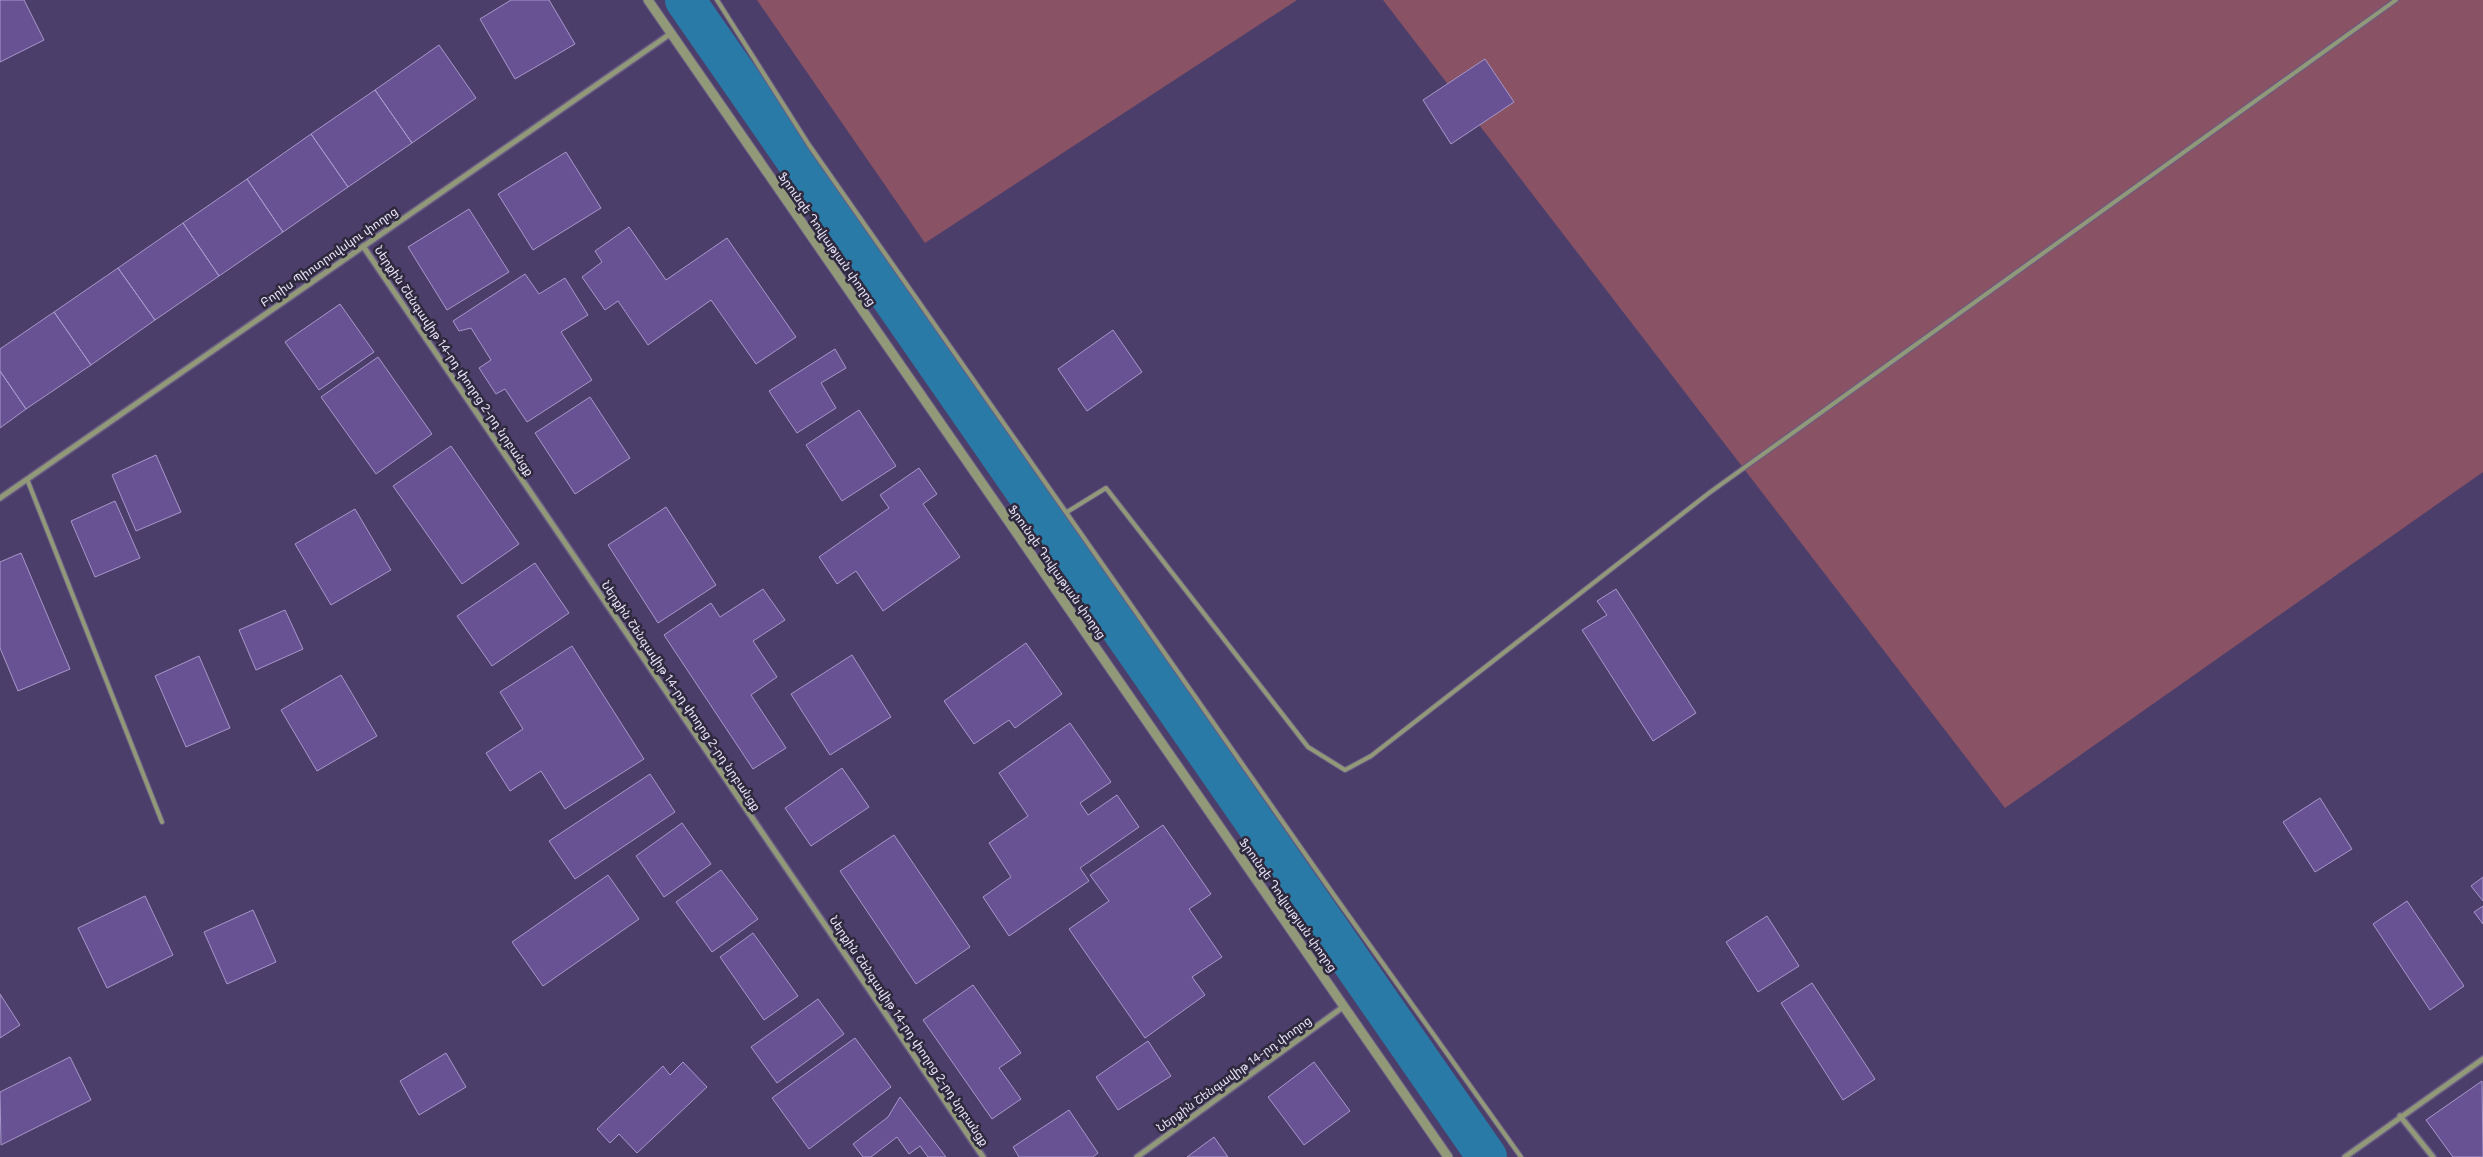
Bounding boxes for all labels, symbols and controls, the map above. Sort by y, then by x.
street label: Ֆրունզե Դովլաթյան փողոց [775,169,879,309]
street label: Բորիս Պիոտրովսկու փողոց [258,204,400,310]
street label: Ներքին Շենգավիթ 14-րդ փողոց 2-րդ նրբանցք [372,243,536,479]
street label: Ֆրունզե Դովլաթյան փողոց [1005,502,1109,642]
street label: Ներքին Շենգավիթ 14-րդ փողոց 2-րդ նրբանցք [599,578,763,814]
street label: Ֆրունզե Դովլաթյան փողոց [1236,835,1340,975]
street label: Ներքին Շենգավիթ 14-րդ փողոց 2-րդ նրբանցք [827,913,991,1149]
street label: Ներքին Շենգավիթ 14-րդ փողոց [1154,1013,1314,1135]

